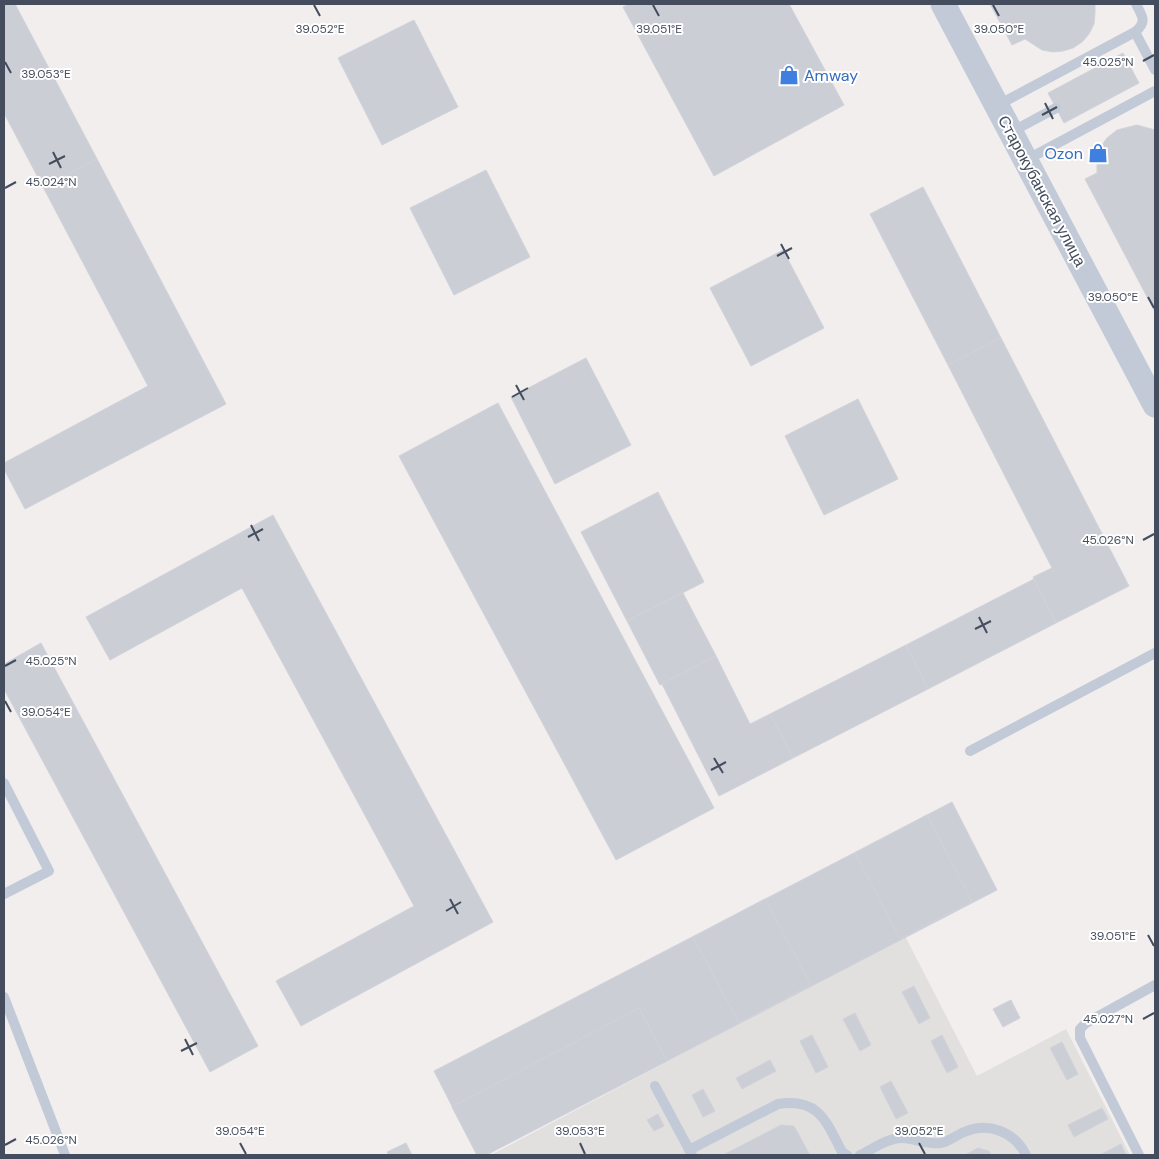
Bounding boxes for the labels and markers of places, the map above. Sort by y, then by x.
shop icon: Amway [778,64,800,86]
place label: Amway [804,65,858,86]
shop icon: Ozon [1087,142,1109,164]
place label: Ozon [1045,143,1083,164]

